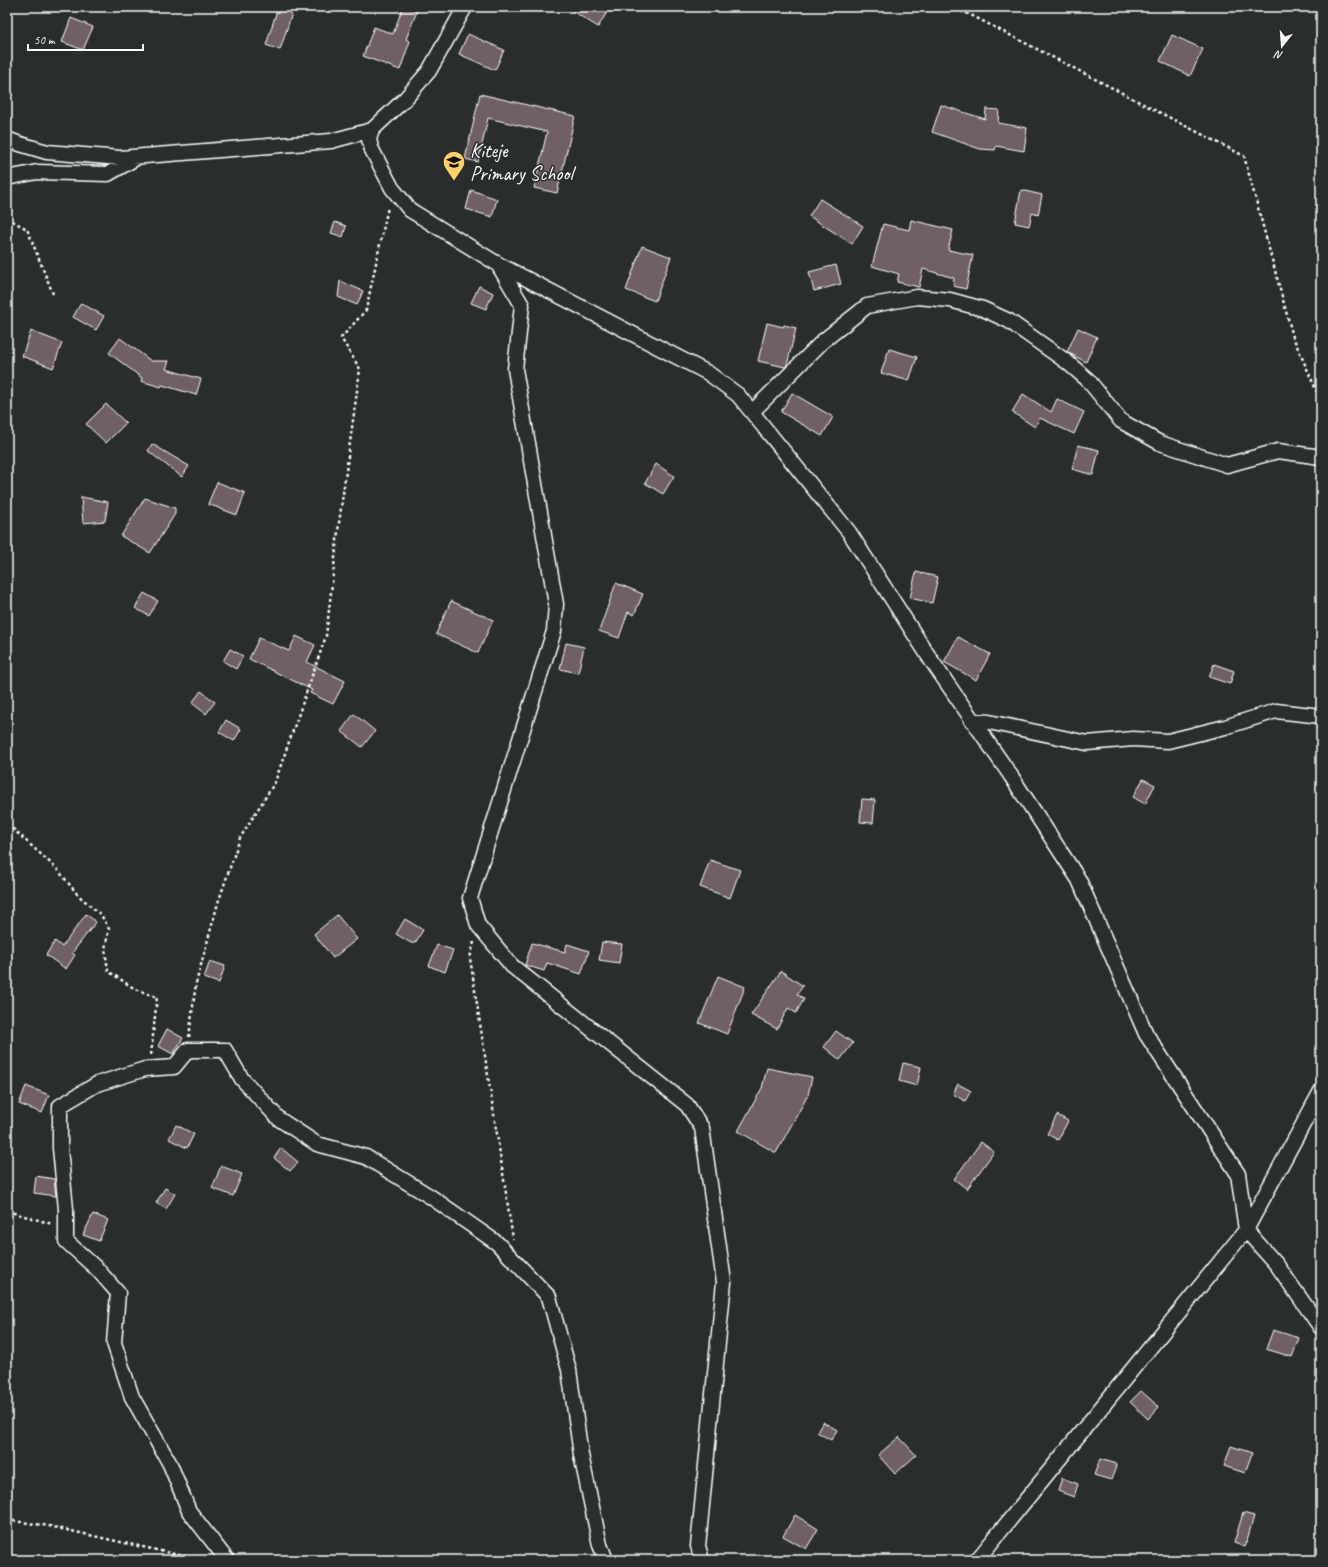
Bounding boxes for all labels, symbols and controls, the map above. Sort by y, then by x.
scale bar [28,26,143,52]
north arrow [1262,26,1302,66]
text: 50 m [34,32,56,48]
text: N [1272,47,1284,63]
place label: Kiteje Primary School [470,138,576,186]
school or university icon: Kiteje Primary School [441,149,467,182]

